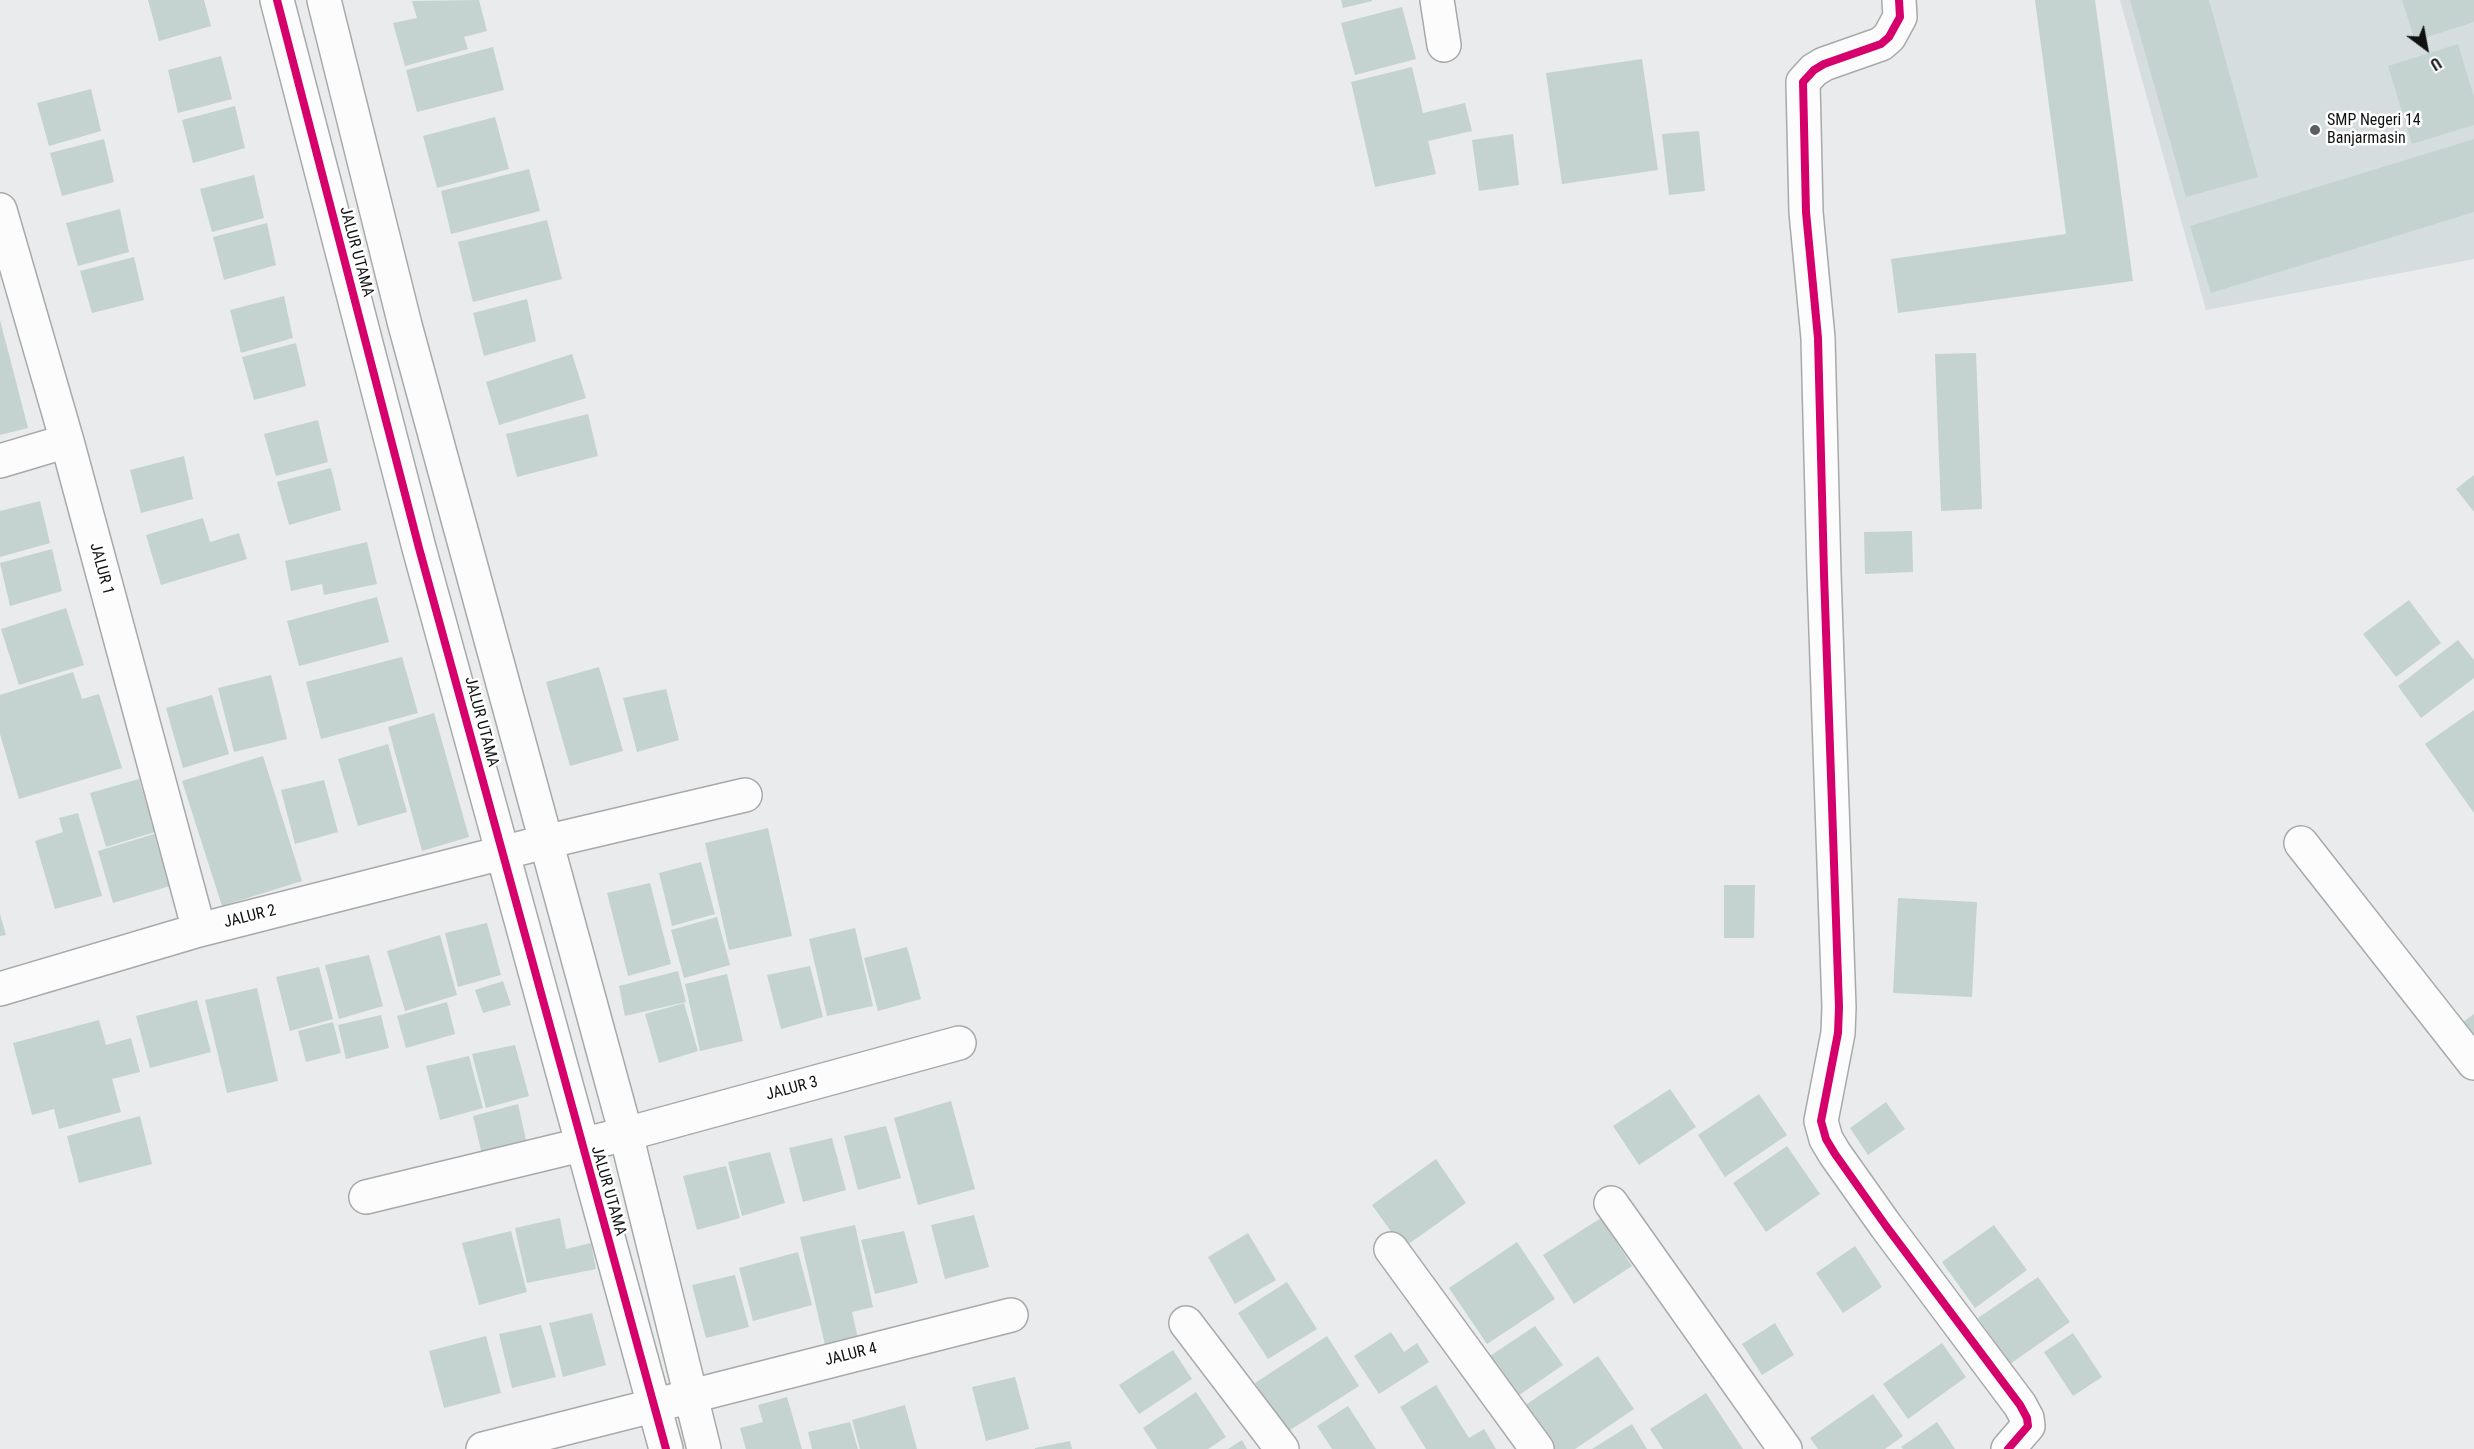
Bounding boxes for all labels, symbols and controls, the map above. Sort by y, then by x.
north arrow [2396,18,2456,78]
text: U [2427,53,2445,74]
place label: SMP Negeri 14 Banjarmasin [2327,111,2421,149]
marker: SMP Negeri 14 Banjarmasin [2308,123,2322,137]
street label: JALUR UTAMA [335,205,377,299]
street label: JALUR 1 [85,541,117,597]
street label: JALUR UTAMA [460,675,502,769]
street label: JALUR 2 [222,901,278,933]
street label: JALUR 3 [764,1073,820,1105]
street label: JALUR UTAMA [586,1144,630,1238]
street label: JALUR 4 [823,1339,879,1371]

